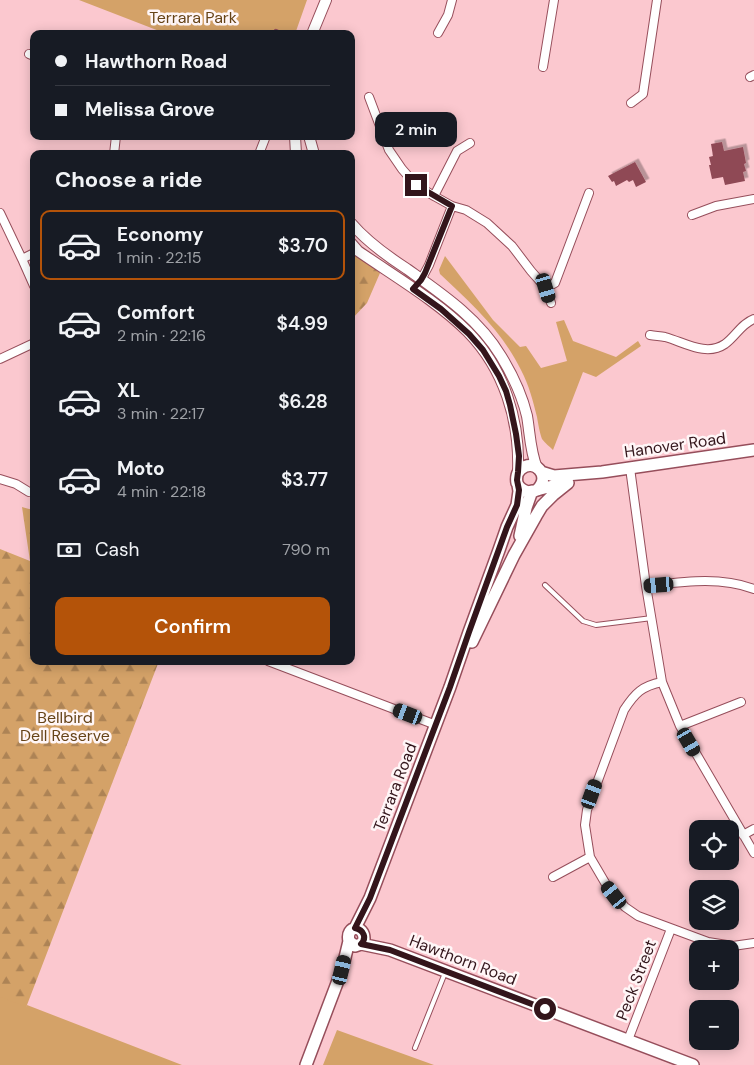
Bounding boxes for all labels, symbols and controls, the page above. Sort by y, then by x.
park label: Terrara Park [149,7,237,28]
text: Hawthorn Road [85,49,227,74]
text: Melissa Grove [85,97,215,122]
callout: 2 min [375,112,457,148]
text: 2 min [395,119,437,140]
text: Choose a ride [55,165,203,194]
route end [405,174,427,196]
text: Economy [117,222,204,247]
icon: car [57,223,102,268]
text: $3.70 [278,233,328,258]
text: 1 min · 22:15 [117,247,202,268]
car [534,271,557,305]
text: Comfort [117,300,195,325]
icon: car [57,301,102,346]
text: $4.99 [277,311,328,336]
text: 2 min · 22:16 [117,325,206,346]
text: XL [117,378,140,403]
icon: car [57,379,102,424]
text: $6.28 [278,389,328,414]
text: 3 min · 22:17 [117,403,205,424]
street label: Hanover Road [623,427,727,463]
text: Moto [117,456,165,481]
icon: car [57,457,102,502]
text: $3.77 [281,467,328,492]
text: 4 min · 22:18 [117,481,206,502]
icon: cash [55,536,83,564]
text: Cash [95,537,139,562]
text: 790 m [282,539,330,560]
car [643,576,674,594]
button: Confirm [55,597,330,655]
car [391,702,424,726]
park label: Bellbird Dell Reserve [20,707,110,746]
car [675,725,702,759]
street label: Terrara Road [368,740,422,834]
car [579,777,604,811]
map controls [689,820,739,1050]
button: locate [689,820,739,870]
car [598,879,629,911]
button: layers [689,880,739,930]
street label: Hawthorn Road [406,930,520,990]
street label: Peck Street [611,937,661,1023]
button: + [689,940,739,990]
car [331,954,352,986]
route start [534,998,556,1020]
button: − [689,1000,739,1050]

